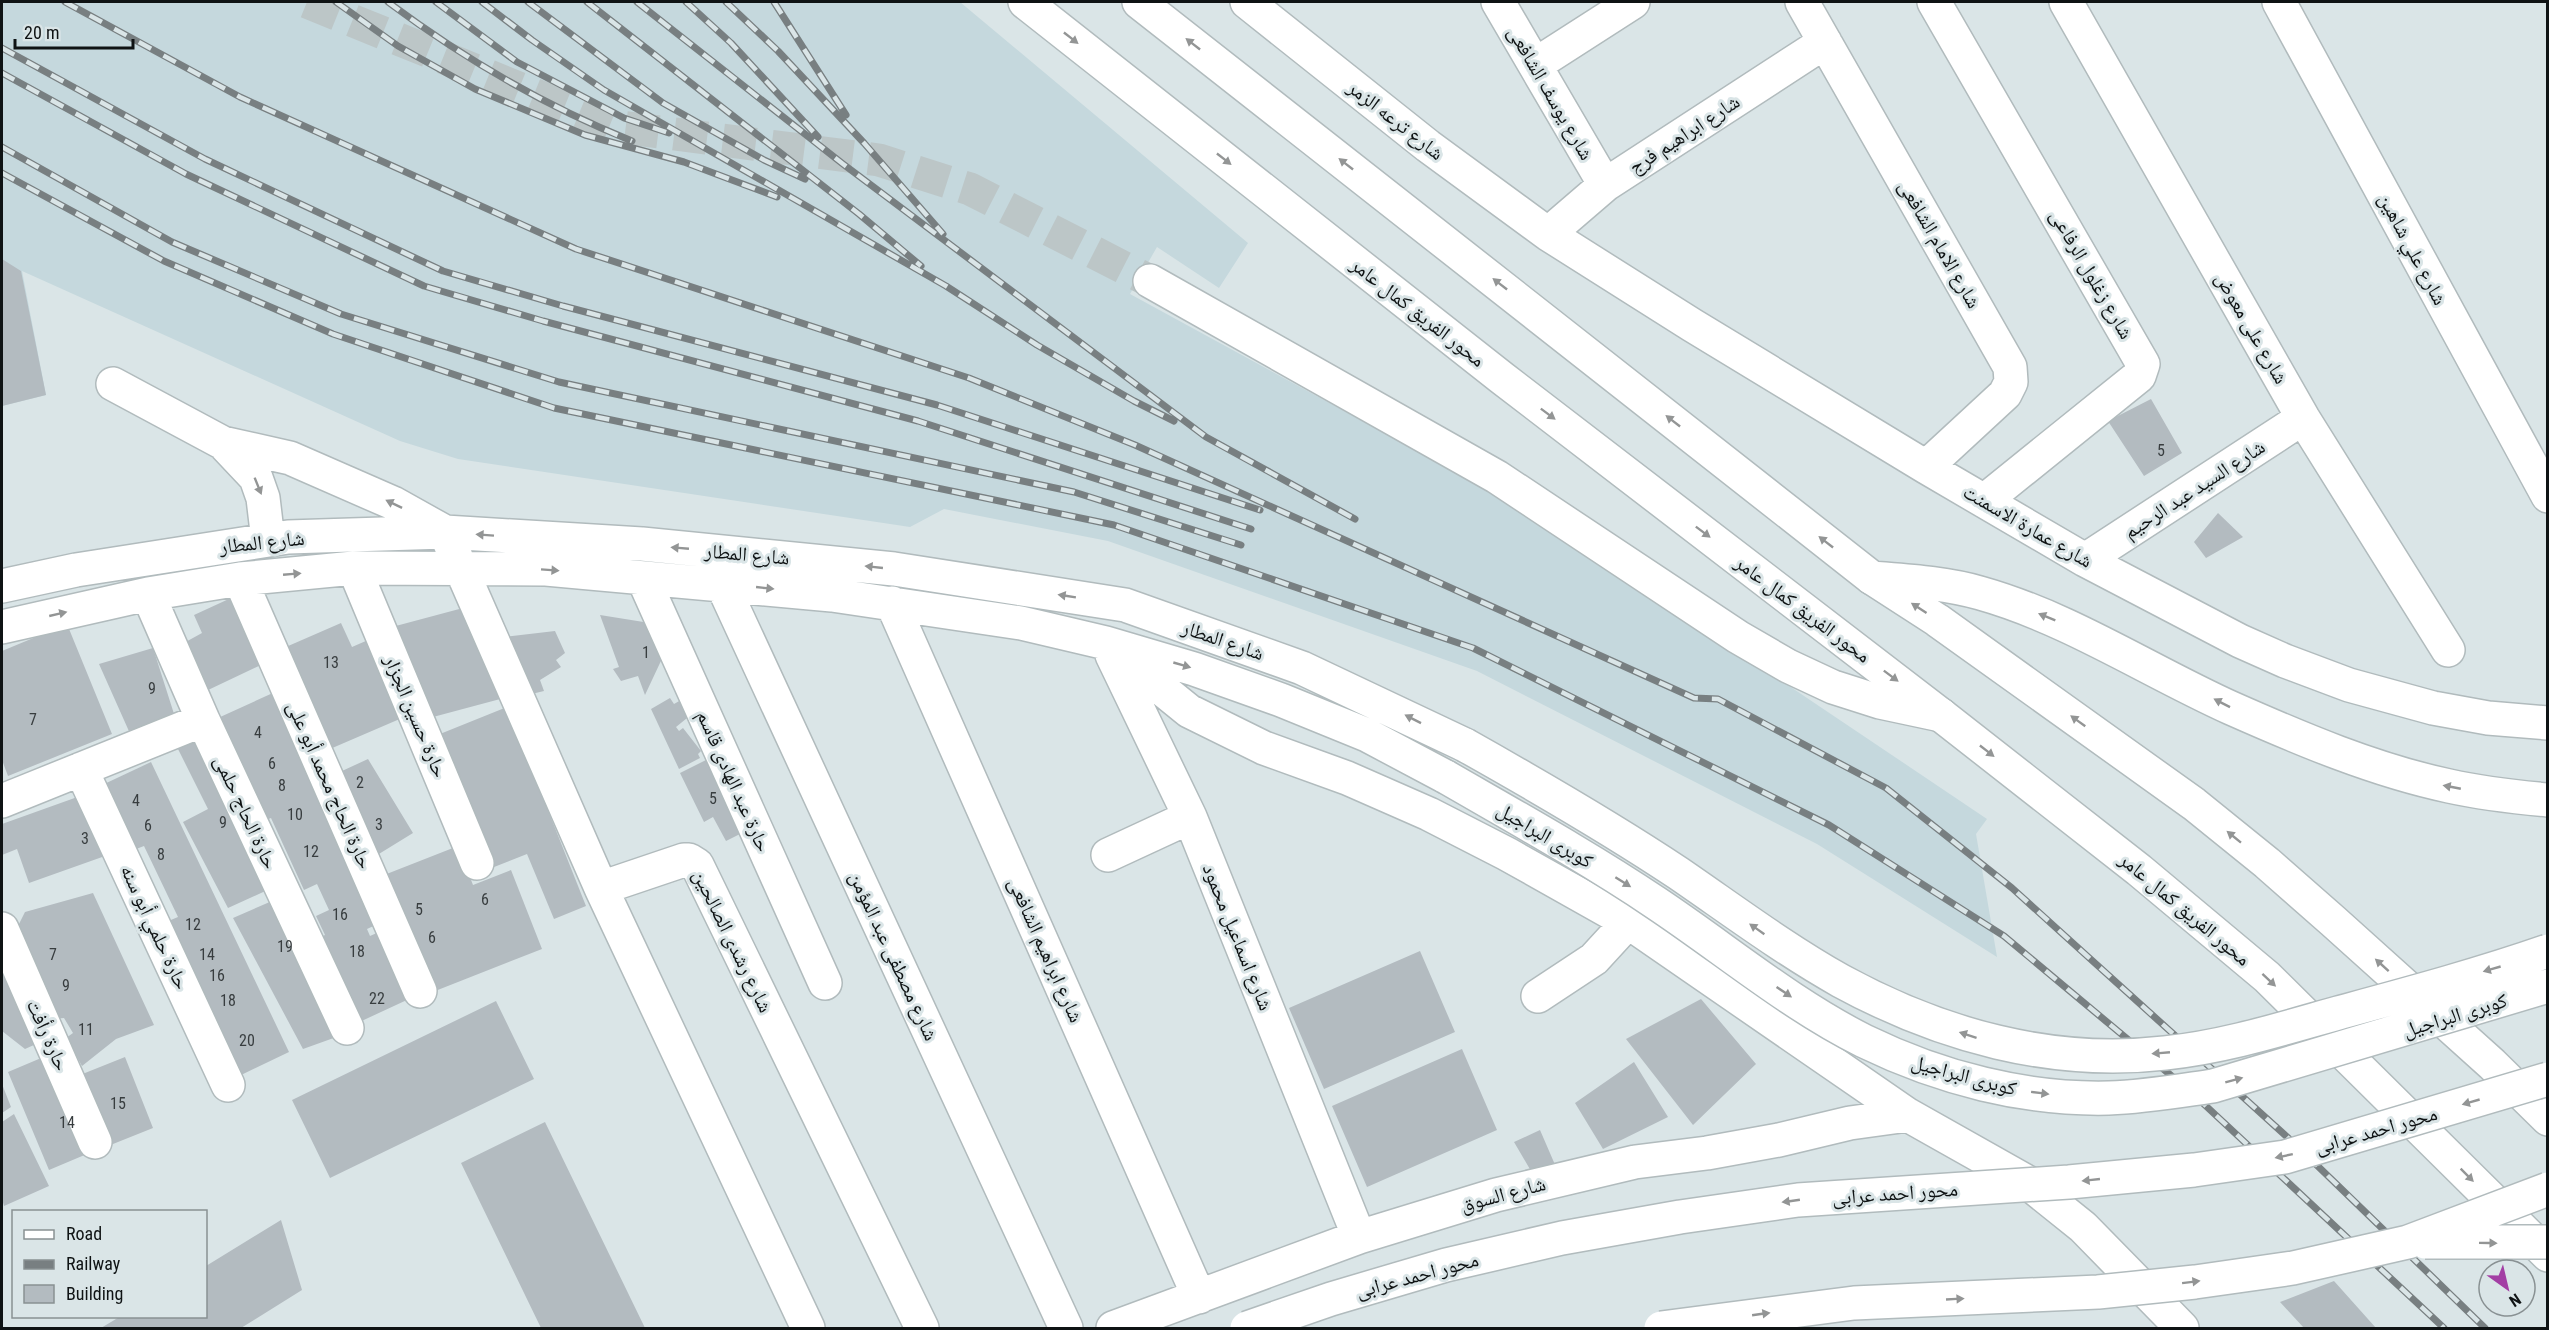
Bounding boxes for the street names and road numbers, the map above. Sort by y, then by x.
street label: شارع يوسف الشافعى [1502,22,1599,165]
street label: شارع ترعه الزمر [1342,74,1449,166]
street label: شارع ابراهيم فرج [1624,89,1745,180]
street label: شارع الامام الشافعى [1892,176,1986,313]
street label: شارع علي شاهين [2370,189,2453,311]
street label: شارع زغلول الرفاعى [2044,205,2139,344]
street label: محور الفريق كمال عامر [1345,252,1490,372]
street label: شارع على معوض [2210,268,2294,388]
street label: شارع السيد عبد الرحيم [2119,434,2270,545]
street label: شارع عمارة الاسمنت [1959,479,2097,574]
street label: شارع المطار [217,526,306,559]
street label: شارع المطار [702,538,791,571]
street label: محور الفريق كمال عامر [1730,550,1876,668]
street label: شارع المطار [1178,614,1267,666]
street label: حارة حسين الجزار [379,650,453,781]
street label: حارة الحاج محمد أبو على [281,698,378,873]
street label: حارة عبد الهادى قاسم [690,707,776,857]
street label: حارة الحاج حلمى [208,751,283,873]
street label: كوبرى البراجيل [1493,797,1597,873]
street label: محور الفريق كمال عامر [2114,847,2255,971]
street label: شارع اسماعيل محمود [1197,860,1278,1014]
street label: حارة حلمي أبو سنه [112,861,194,995]
street label: شارع رشدى الصالحين [687,866,778,1017]
street label: شارع مصطفى عبد المؤمن [843,868,944,1045]
street label: شارع ابراهيم الشافعى [1001,874,1089,1027]
street label: كوبرى البراجيل [2400,988,2510,1042]
street label: حارة رأفت [22,996,74,1075]
street label: كوبرى البراجيل [1909,1049,2019,1101]
street label: محور احمد عرابى [2312,1101,2440,1159]
street label: شارع السوق [1458,1171,1548,1218]
street label: محور احمد عرابى [1831,1177,1959,1209]
street label: محور احمد عرابى [1353,1247,1481,1303]

